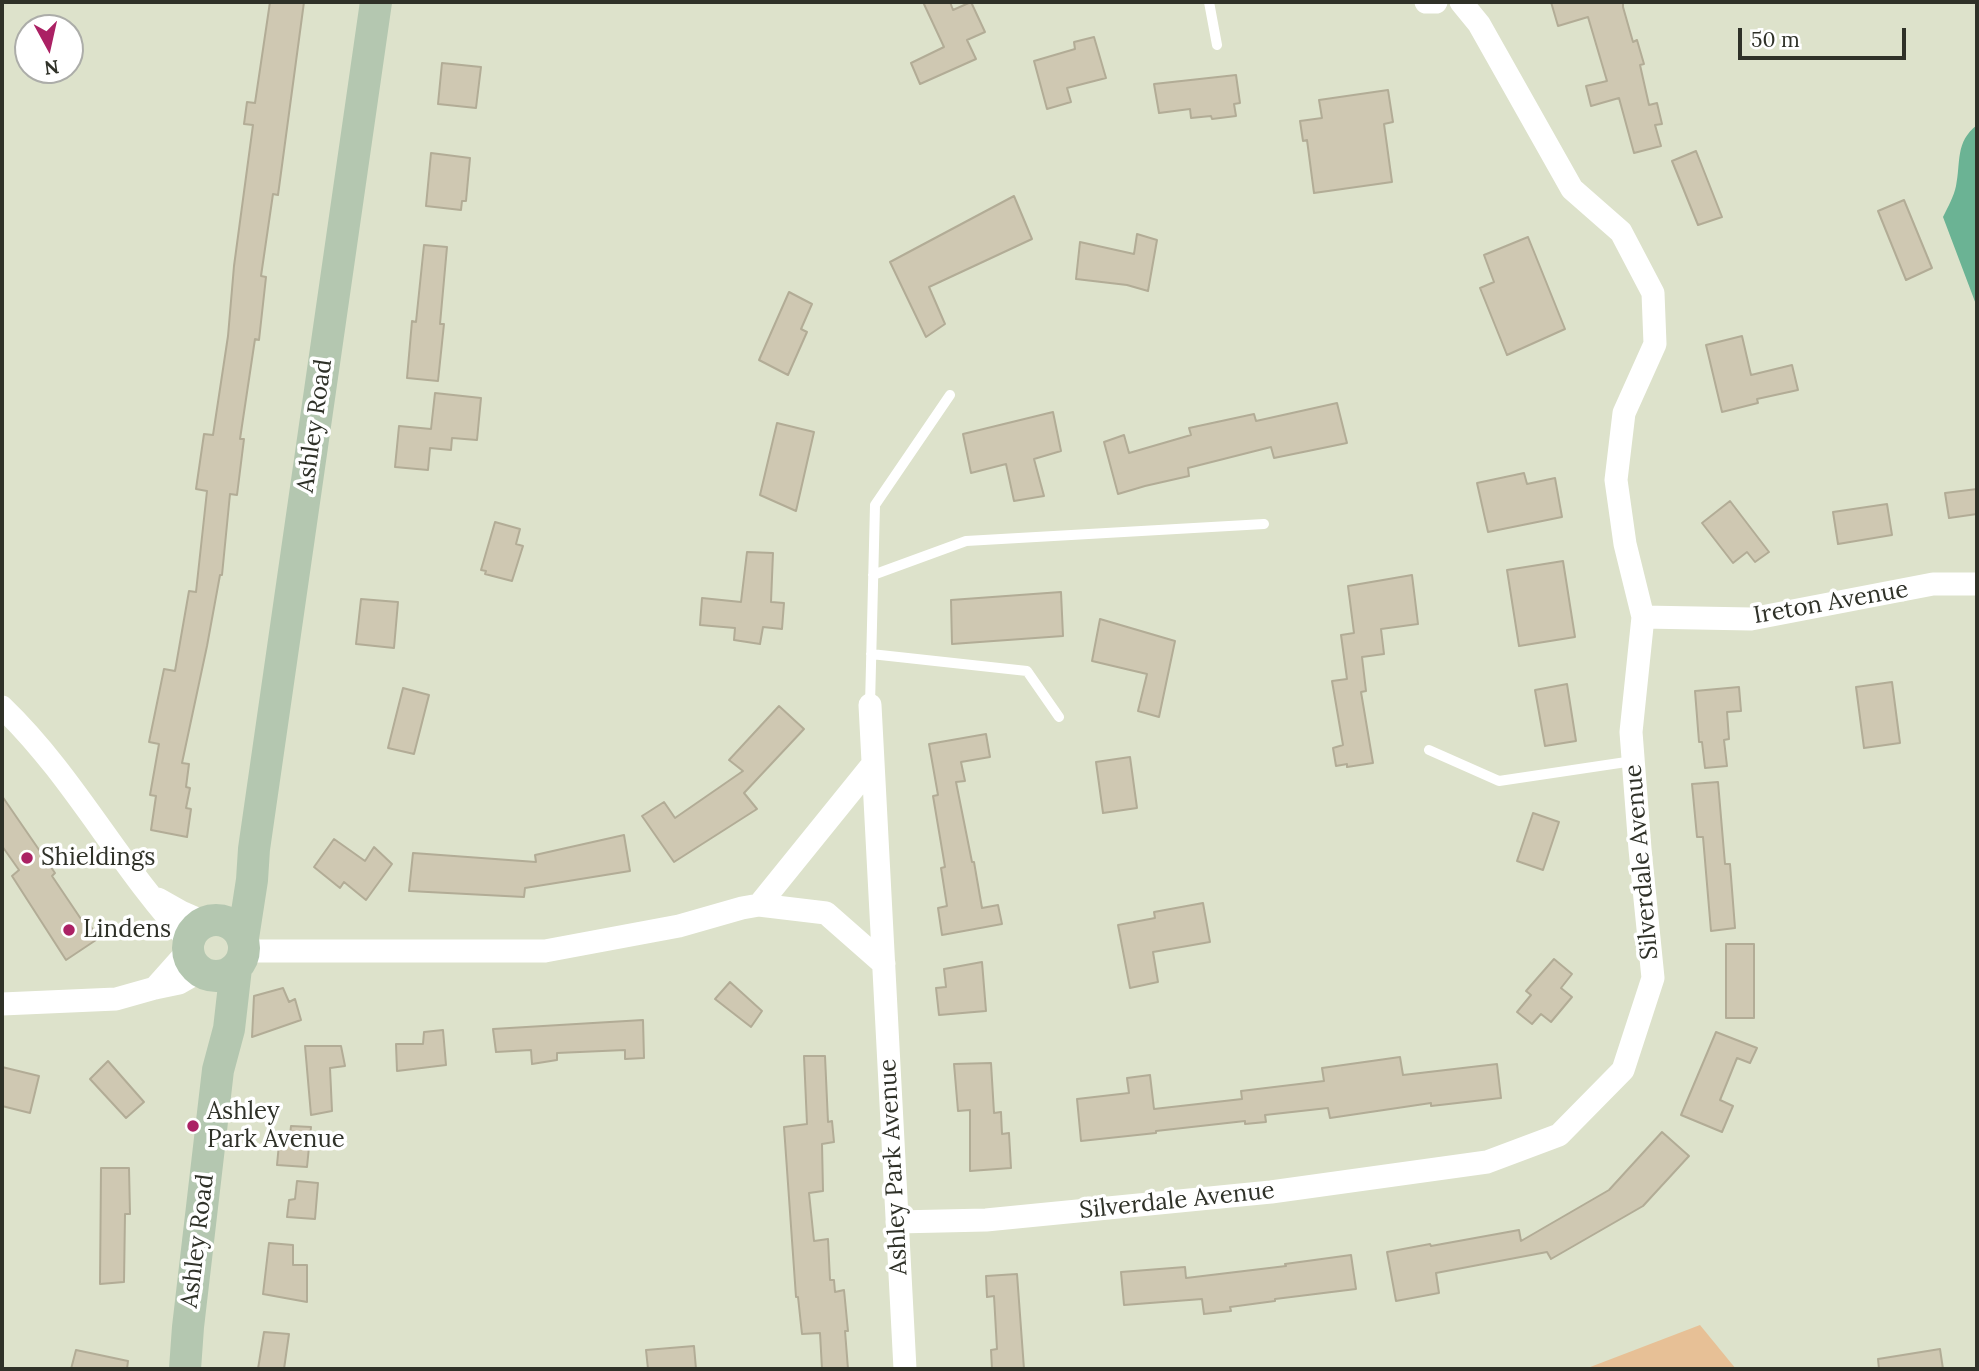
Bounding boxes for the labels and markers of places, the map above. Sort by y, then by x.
place label: Shieldings [41,844,155,872]
marker: Shieldings [19,850,35,866]
place label: Lindens [83,916,171,944]
marker: Lindens [61,922,77,938]
place label: Ashley Park Avenue [207,1098,345,1154]
marker: Ashley Park Avenue [185,1118,201,1134]

